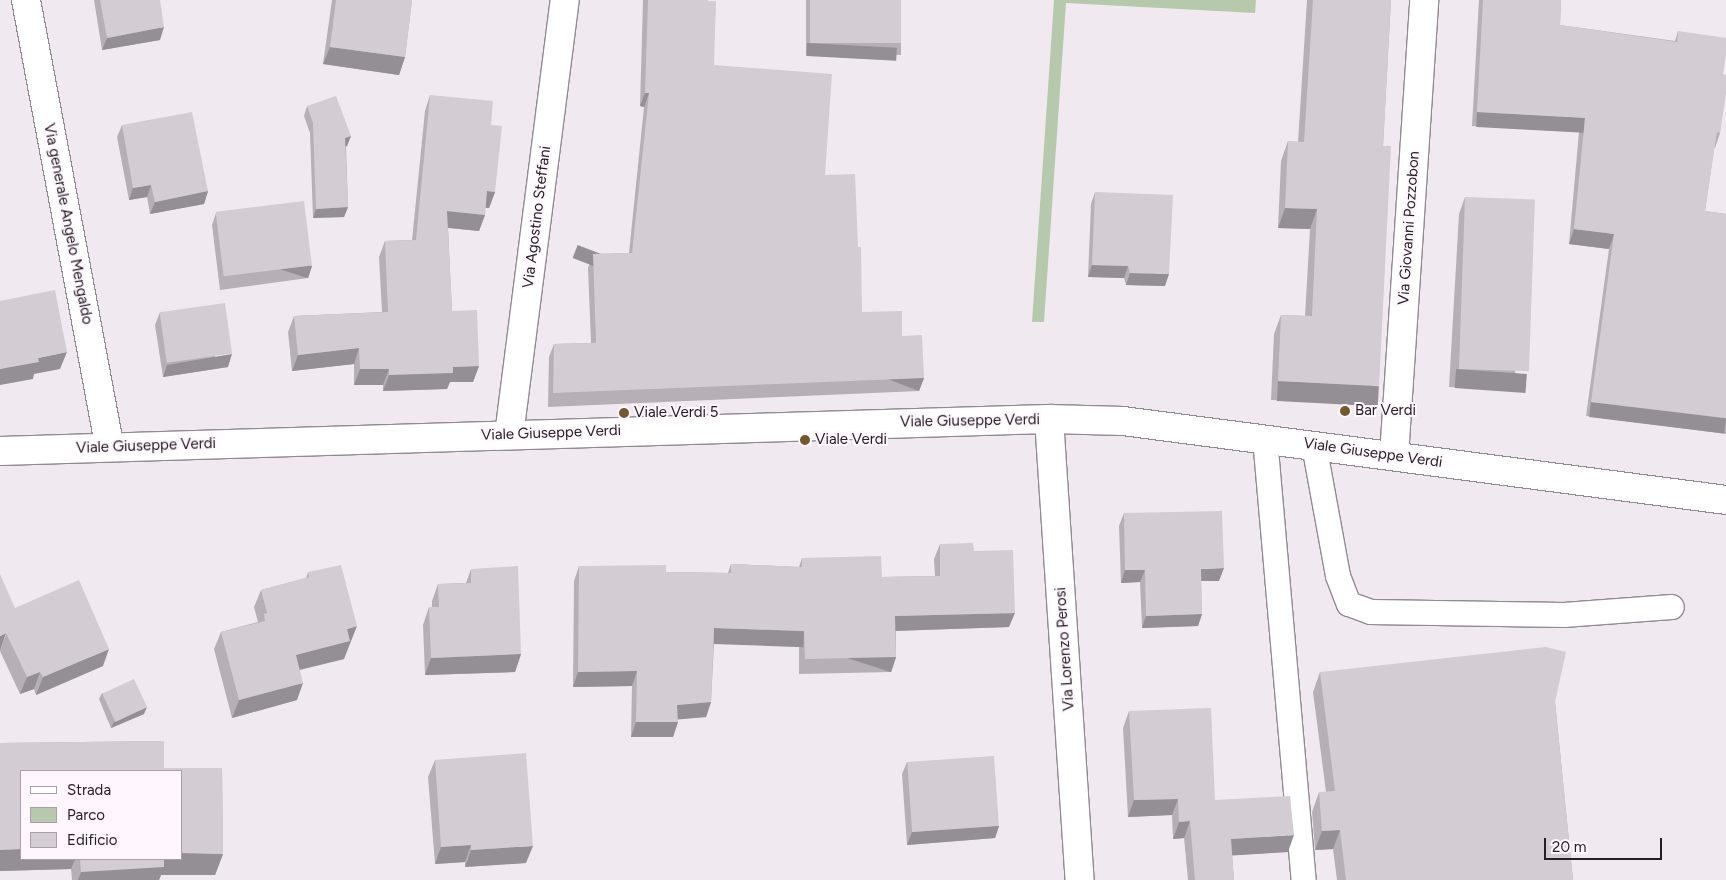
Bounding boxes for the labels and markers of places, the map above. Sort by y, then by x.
place label: Bar Verdi [1355,402,1416,420]
place label: Viale Verdi 5 [634,404,718,422]
marker: Bar Verdi [1339,405,1351,417]
marker: Viale Verdi 5 [618,407,630,419]
place label: Viale Verdi [815,431,887,449]
marker: Viale Verdi [799,434,811,446]

